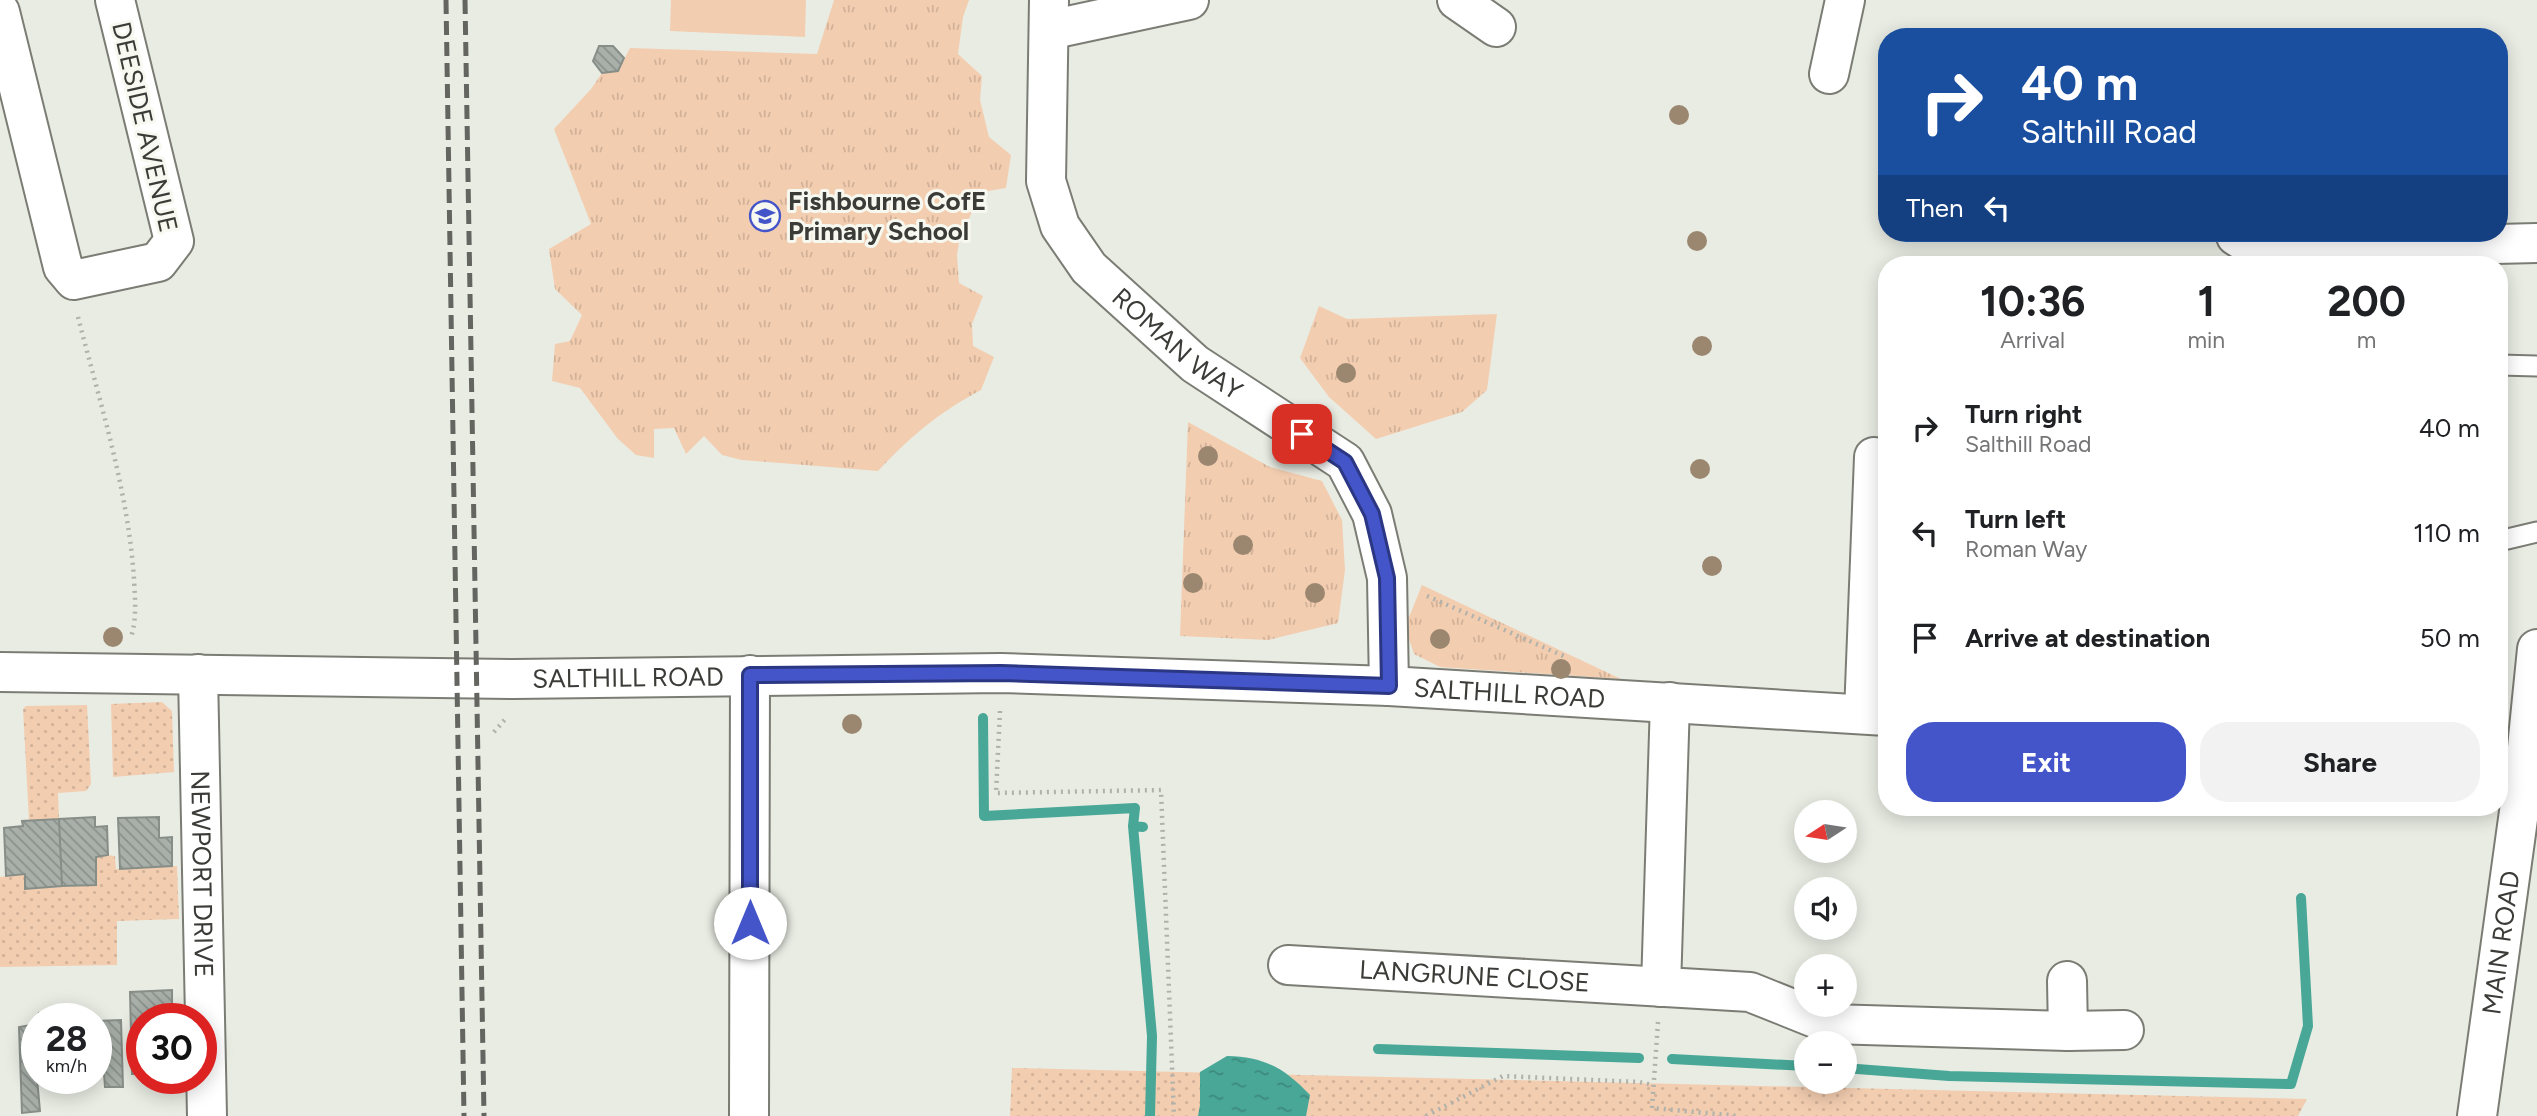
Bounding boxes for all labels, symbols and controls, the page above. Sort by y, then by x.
street label: DEESIDE AVENUE [105,19,185,235]
text: 40 m [2021,53,2138,112]
icon: right [1906,56,1997,147]
text: Salthill Road [2021,113,2197,151]
place label: Fishbourne CofE Primary School [788,185,986,247]
icon: left [1978,189,2016,227]
text: Then [1906,192,1964,224]
school or university icon: Fishbourne CofE Primary School [748,199,782,233]
text: 10:36 [1980,276,2085,327]
text: 1 [2197,276,2215,327]
text: 200 [2327,276,2406,327]
street label: ROMAN WAY [1106,281,1249,407]
text: Arrival [2000,326,2065,354]
text: min [2187,326,2225,354]
text: m [2357,326,2376,354]
text: Turn right [1965,398,2082,430]
pin [1272,404,1332,464]
icon: right [1906,409,1944,447]
text: 40 m [2419,412,2480,444]
icon: arrive [1283,415,1321,453]
text: Salthill Road [1965,430,2092,458]
text: Turn left [1965,503,2066,535]
icon: left [1906,514,1944,552]
text: 110 m [2413,517,2480,549]
text: Roman Way [1965,535,2087,563]
icon: arrive [1906,619,1944,657]
text: Arrive at destination [1965,622,2210,654]
text: 50 m [2420,622,2480,654]
street label: SALTHILL ROAD [532,660,724,695]
street label: SALTHILL ROAD [1413,672,1606,715]
button: Exit [1906,722,2186,802]
button: Share [2200,722,2480,802]
street label: NEWPORT DRIVE [184,770,220,978]
north arrow [1794,800,1857,863]
map controls [1794,800,1857,1094]
street label: MAIN ROAD [2475,869,2527,1017]
button: sound [1794,877,1857,940]
position arrow [713,886,787,960]
street label: LANGRUNE CLOSE [1358,953,1591,999]
button: + [1794,954,1857,1017]
speed limit sign: 30 [126,1003,217,1094]
text: 28 [46,1018,87,1060]
button: − [1794,1031,1857,1094]
text: km/h [46,1055,87,1077]

